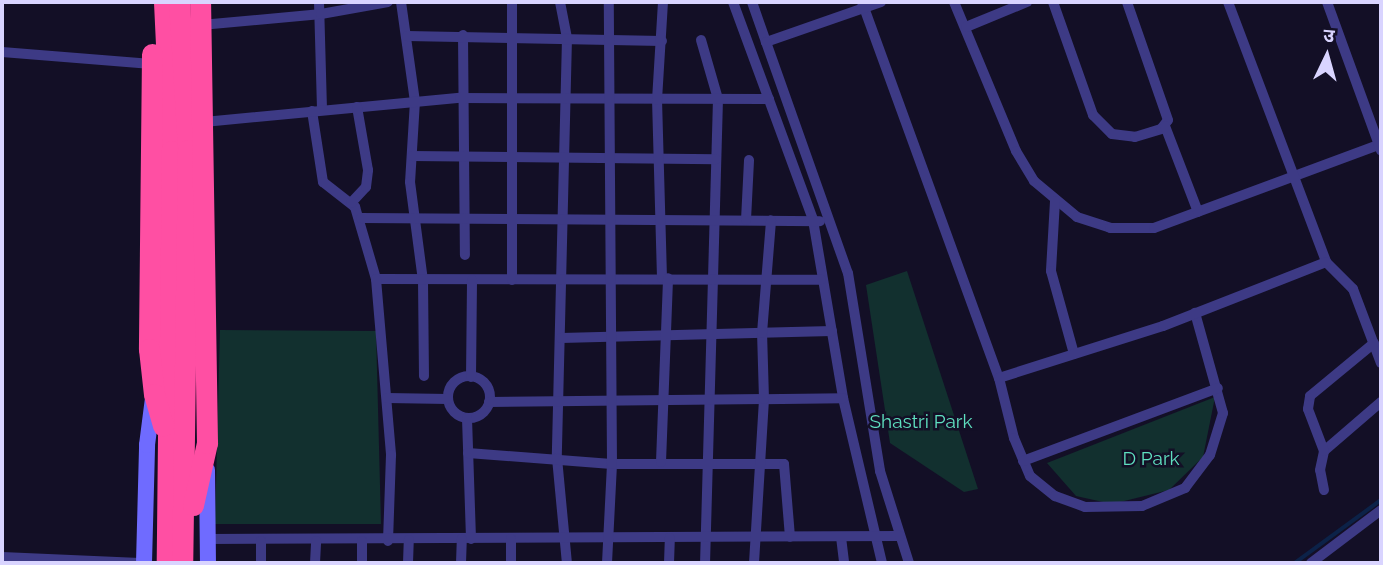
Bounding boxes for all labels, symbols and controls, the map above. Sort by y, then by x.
north arrow [1292,21,1362,91]
text: उ [1322,24,1335,47]
park label: Shastri Park [870,411,972,433]
park label: D Park [1122,448,1180,470]

